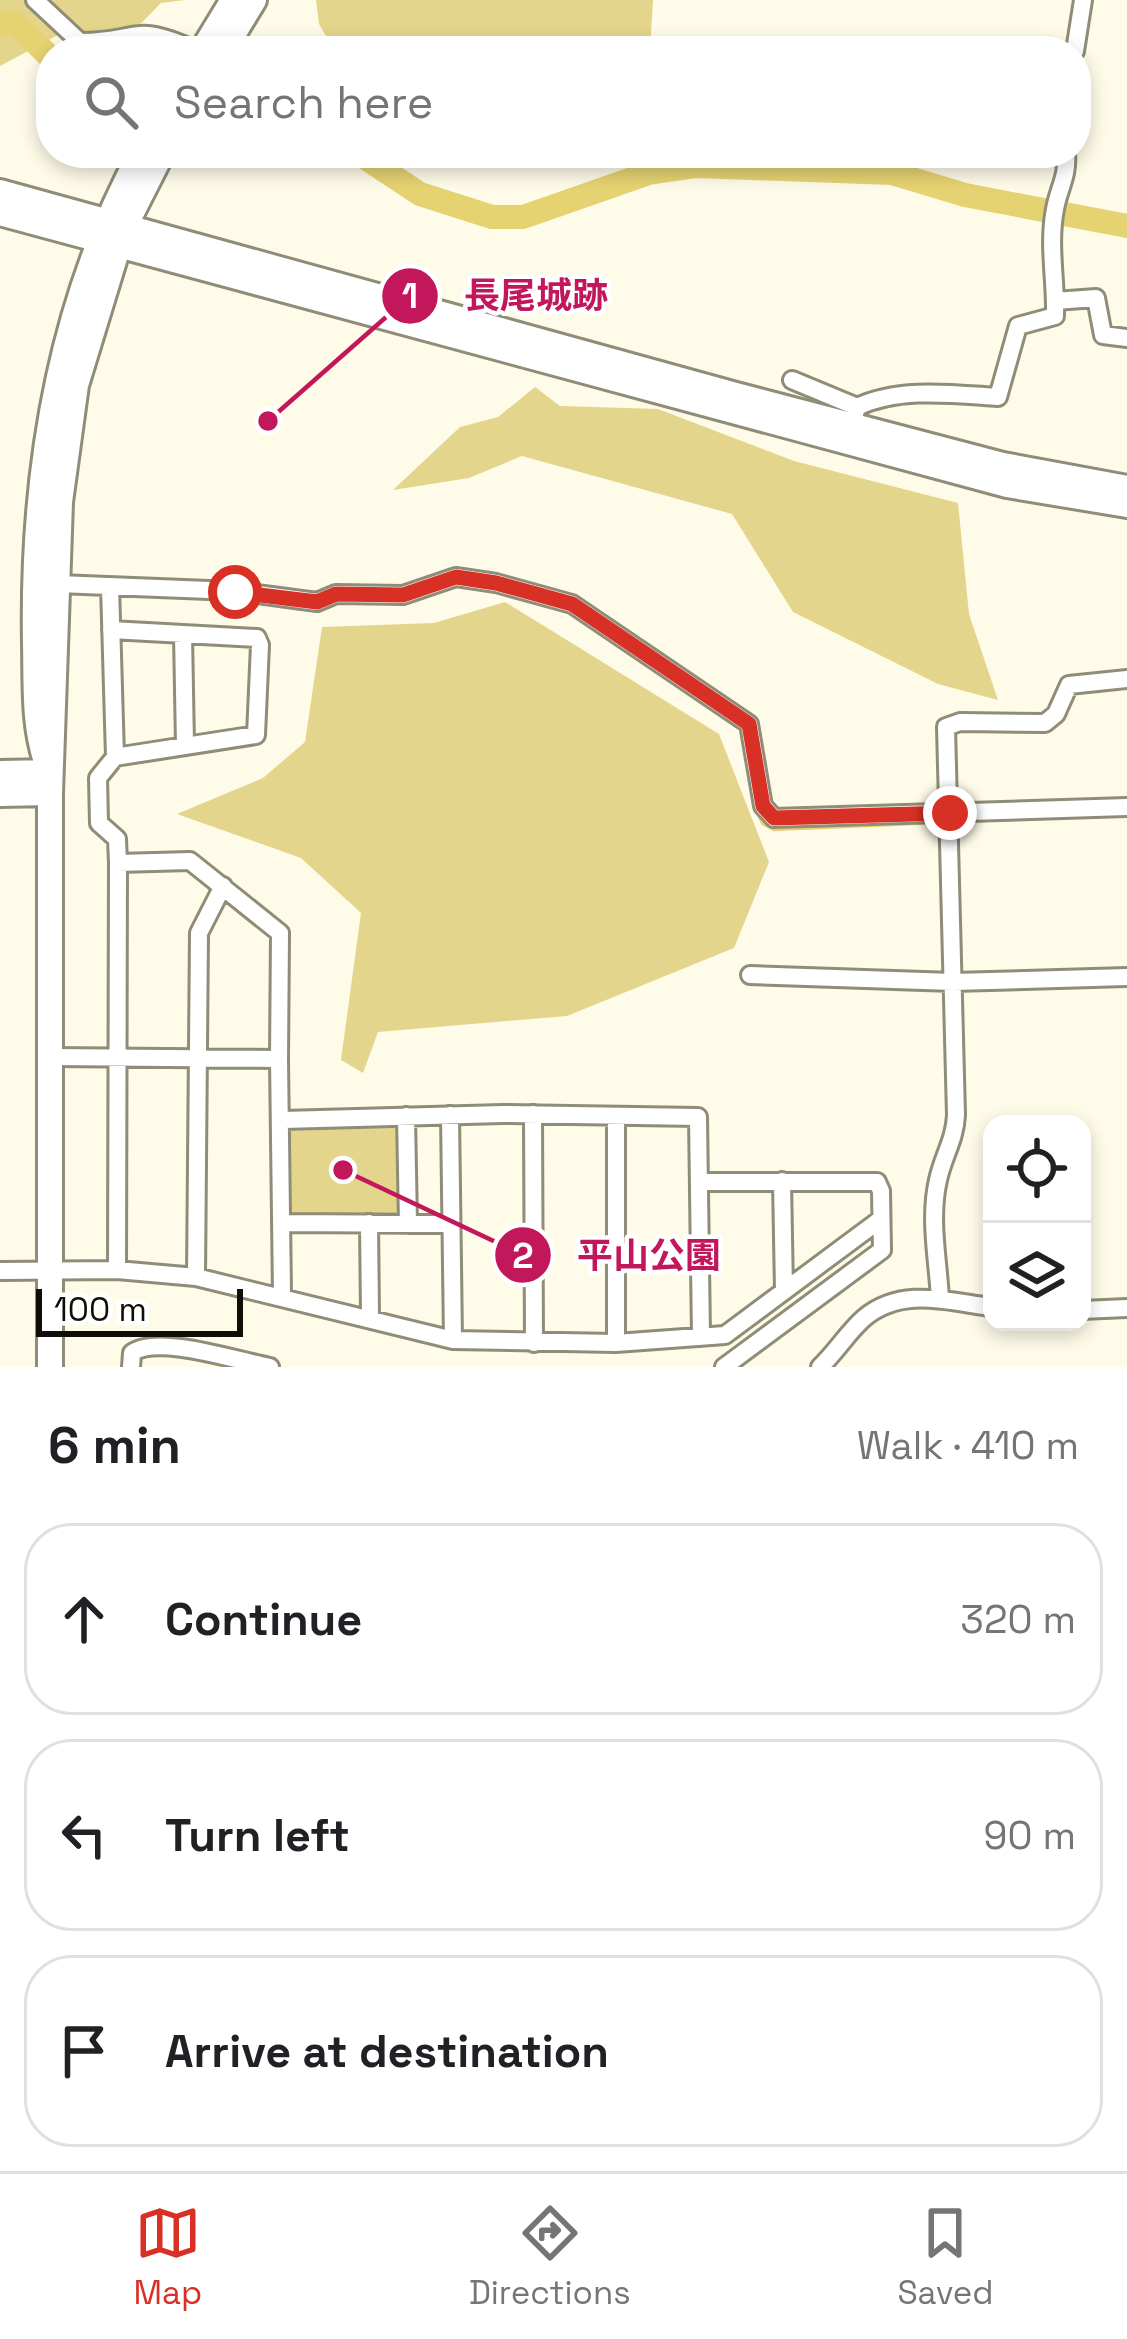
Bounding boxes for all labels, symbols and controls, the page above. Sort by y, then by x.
search box [36,36,1091,168]
icon: search [78,69,144,135]
text: Search here [174,74,433,131]
callout: 長尾城跡 [380,260,632,332]
text: 1 [402,273,418,319]
text: 長尾城跡 [464,273,608,319]
route start [208,565,262,619]
route end [923,786,977,840]
map controls [983,1115,1091,1331]
button: locate [983,1115,1091,1223]
callout: 平山公園 [493,1219,745,1291]
button: layers [983,1223,1091,1331]
text: 2 [512,1233,534,1279]
text: 平山公園 [577,1233,721,1279]
scale bar [36,1283,243,1336]
text: 100 m [54,1289,147,1331]
text: 6 min [48,1413,181,1478]
text: Walk · 410 m [857,1421,1079,1470]
icon: ahead [51,1586,117,1652]
text: Continue [165,1591,362,1648]
text: 320 m [960,1595,1076,1644]
icon: left [51,1802,117,1868]
text: Turn left [165,1807,350,1864]
text: 90 m [984,1811,1076,1860]
icon: arrive [51,2018,117,2084]
text: Arrive at destination [165,2023,609,2080]
tab: Map [133,2200,202,2314]
tab: Directions [469,2200,631,2314]
tab: Saved [897,2200,994,2314]

